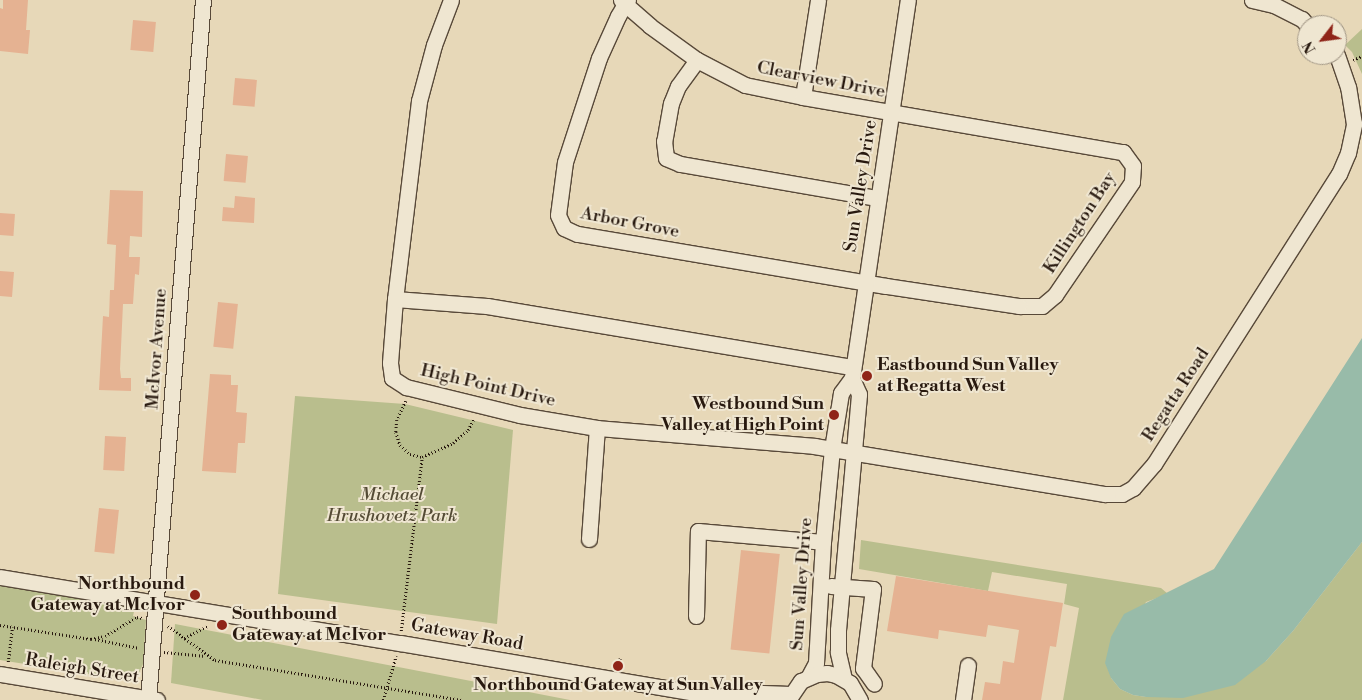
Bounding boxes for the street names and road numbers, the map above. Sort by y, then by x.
street label: Clearview Drive [755,57,887,103]
street label: Sun Valley Drive [840,118,882,254]
street label: Killington Bay [1039,168,1121,278]
street label: Arbor Grove [579,203,681,243]
street label: McIvor Avenue [142,288,172,410]
street label: Regatta Road [1138,344,1214,446]
street label: High Point Drive [418,360,558,412]
street label: Sun Valley Drive [787,517,817,651]
street label: Gateway Road [409,615,525,655]
street label: Raleigh Street [24,649,140,689]

